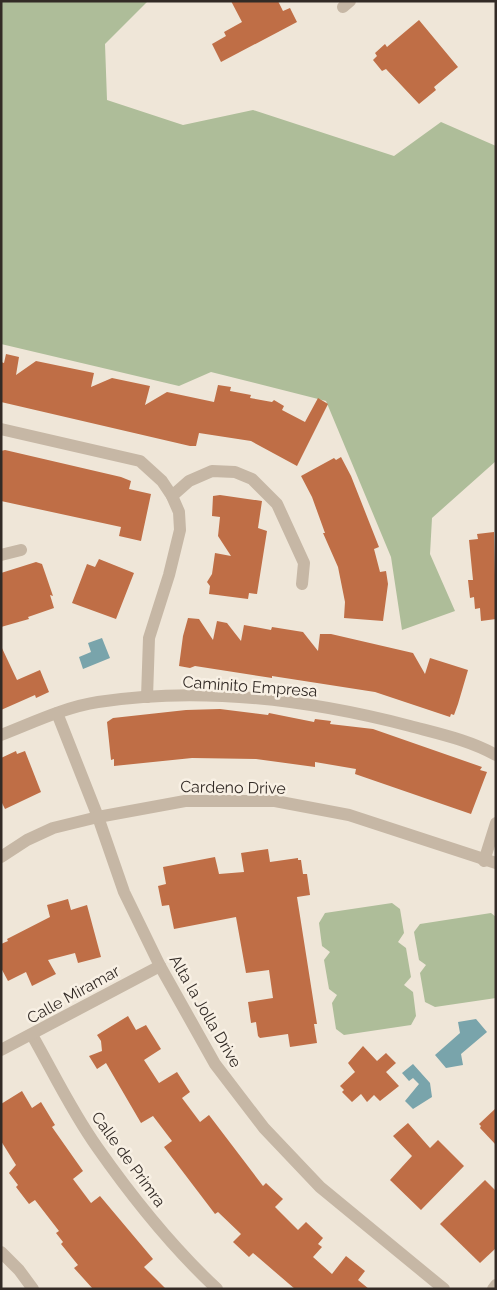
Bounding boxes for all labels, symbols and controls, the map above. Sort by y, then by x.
street label: Caminito Empresa [182,672,318,701]
street label: Cardeno Drive [180,777,286,798]
street label: Alta la Jolla Drive [166,952,245,1071]
street label: Calle Miramar [24,961,123,1028]
street label: Calle de Primra [88,1108,170,1211]

